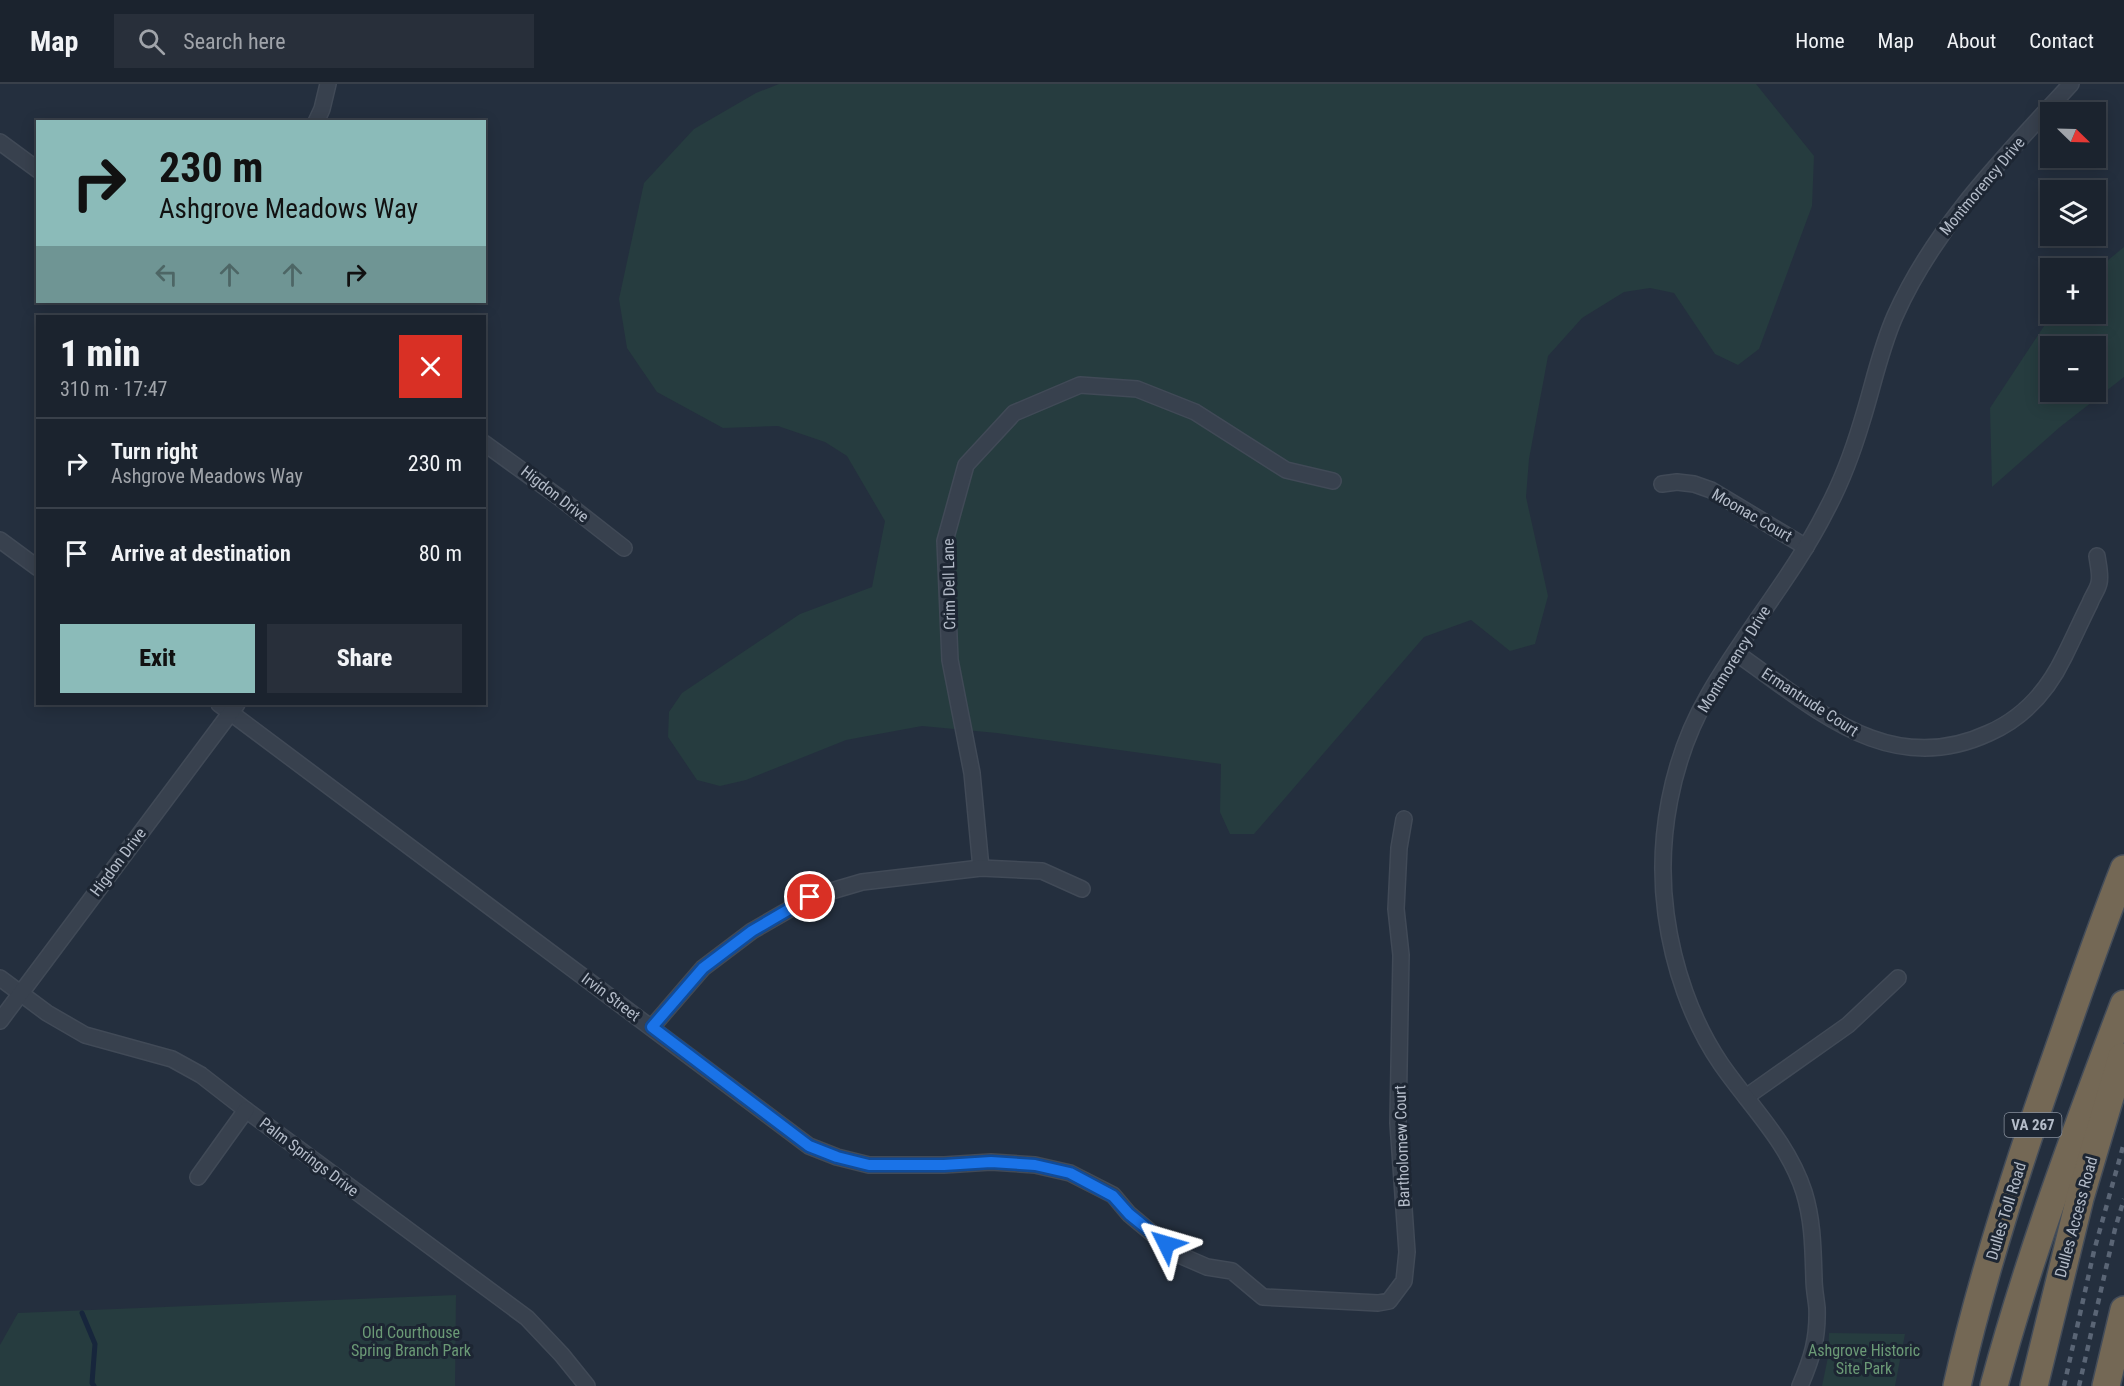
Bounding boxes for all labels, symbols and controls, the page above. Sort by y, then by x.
search box [114,14,534,68]
text: Map [30,25,78,58]
icon: search [135,25,168,58]
text: Search here [183,29,286,54]
text: Home [1795,29,1845,53]
text: Map [1878,29,1914,53]
text: About [1947,29,1996,53]
text: Contact [2029,29,2094,53]
north arrow [2040,102,2106,168]
map controls [2040,102,2106,402]
street label: Montmorency Drive [1935,133,2029,239]
text: 230 m [159,143,264,192]
icon: right [60,144,138,222]
button: layers [2040,180,2106,246]
text: Ashgrove Meadows Way [159,193,418,225]
icon: left [150,258,183,291]
icon: ahead [213,258,246,291]
icon: ahead [276,258,309,291]
icon: right [339,258,372,291]
button: + [2040,258,2106,324]
text: 1 min [60,333,140,375]
button: close [399,335,462,398]
button: − [2040,336,2106,402]
text: 310 m · 17:47 [60,377,167,401]
text: Turn right [111,439,198,464]
icon: right [60,447,93,480]
text: 230 m [408,451,462,476]
street label: Higdon Drive [517,462,593,526]
text: Ashgrove Meadows Way [111,464,303,488]
street label: Moonac Court [1709,484,1796,546]
icon: arrive [60,537,93,570]
street label: Crim Dell Lane [939,538,959,630]
text: Arrive at destination [111,541,291,566]
text: 80 m [419,541,462,566]
street label: Montmorency Drive [1694,602,1774,716]
button: Exit [60,624,255,693]
button: Share [267,624,462,693]
street label: Ermantrude Court [1758,664,1862,740]
street label: Higdon Drive [86,824,150,900]
pin [784,871,835,922]
icon: arrive [793,880,826,913]
street label: Irvin Street [578,969,644,1025]
street label: Bartholomew Court [1390,1084,1414,1207]
road number: VA 267 [2004,1113,2062,1137]
street label: Palm Springs Drive [256,1114,362,1200]
street label: Dulles Access Road [2051,1154,2101,1280]
street label: Dulles Toll Road [1982,1160,2030,1262]
position arrow [1134,1212,1198,1276]
park label: Old Courthouse Spring Branch Park [351,1323,472,1360]
park label: Ashgrove Historic Site Park [1808,1341,1920,1378]

